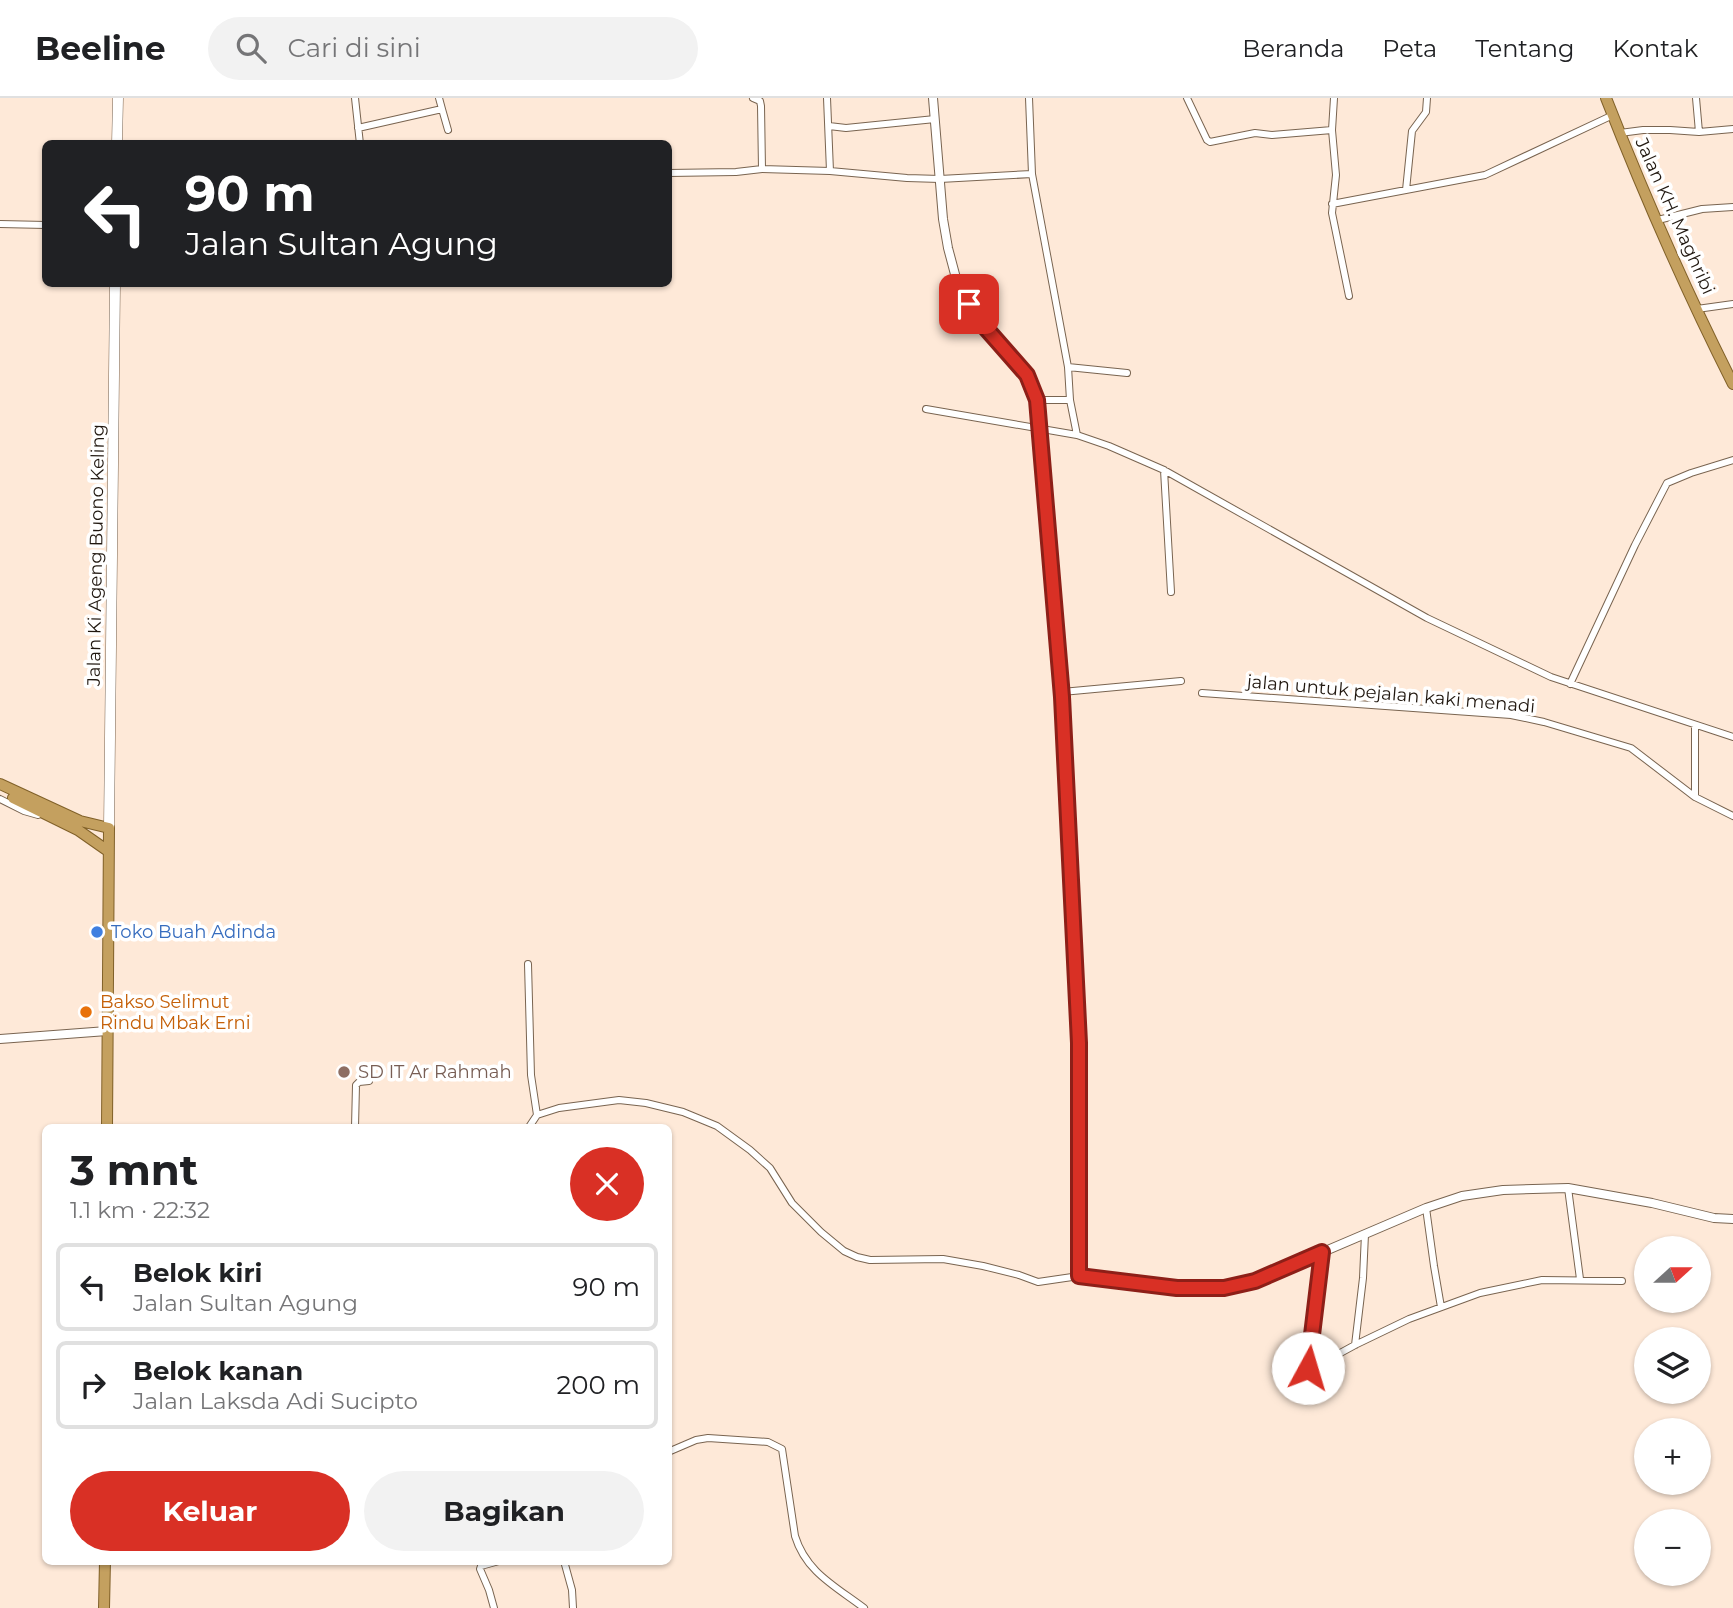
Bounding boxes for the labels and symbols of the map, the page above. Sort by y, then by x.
street label: Jalan KH. Maghribi [1630,133,1719,298]
pin [939,274,999,334]
street label: Jalan Ki Ageng Buono Keling [83,424,109,687]
street label: jalan untuk pejalan kaki menadi [1244,670,1536,718]
place label: Toko Buah Adinda [111,921,276,943]
marker: Toko Buah Adinda [89,924,105,940]
place label: Bakso Selimut Rindu Mbak Erni [100,991,251,1034]
marker: Bakso Selimut Rindu Mbak Erni [78,1004,94,1020]
place label: SD IT Ar Rahmah [358,1061,512,1083]
marker: SD IT Ar Rahmah [336,1064,352,1080]
north arrow [1634,1236,1712,1312]
position arrow [1271,1331,1345,1405]

